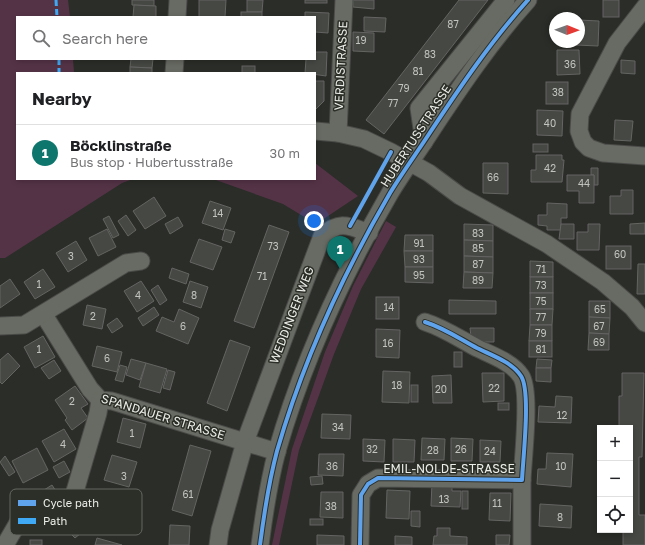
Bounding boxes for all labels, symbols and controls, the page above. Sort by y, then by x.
north arrow [549,12,585,48]
search box [16,16,316,60]
house number: 87 [447,18,459,30]
street label: VERDISTRASSE [331,21,350,111]
icon: search [30,27,52,49]
text: Search here [62,29,148,47]
house number: 19 [356,34,366,46]
house number: 83 [424,48,436,60]
house number: 36 [564,58,576,70]
house number: 81 [413,65,424,77]
street label: HUBERTUSSTRASSE [377,82,454,190]
house number: 79 [398,82,410,94]
house number: 38 [552,86,564,98]
text: Nearby [32,88,92,109]
house number: 77 [388,97,398,109]
house number: 40 [544,117,556,129]
text: Böcklinstraße [70,136,172,154]
text: 1 [42,145,48,161]
text: 30 m [270,145,300,161]
text: Bus stop · Hubertusstraße [70,154,233,170]
house number: 42 [544,162,556,174]
house number: 66 [487,171,499,183]
house number: 44 [578,177,590,189]
house number: 14 [213,207,223,219]
your location [304,211,324,231]
house number: 83 [472,227,484,239]
pin: 1 [327,236,353,269]
house number: 91 [414,237,425,249]
house number: 73 [267,240,279,252]
house number: 85 [472,242,484,254]
house number: 60 [614,248,626,260]
house number: 3 [68,250,74,262]
house number: 93 [413,253,425,265]
house number: 87 [472,258,484,270]
house number: 71 [536,263,546,275]
street label: WEDDINGER WEG [266,264,317,365]
house number: 95 [413,269,425,281]
house number: 71 [257,270,267,282]
house number: 89 [472,274,484,286]
house number: 1 [37,278,42,290]
house number: 73 [535,279,547,291]
house number: 4 [135,289,141,301]
house number: 8 [191,289,197,301]
house number: 75 [535,295,547,307]
house number: 14 [384,301,394,313]
house number: 65 [594,303,606,315]
house number: 2 [90,310,96,322]
house number: 77 [536,311,546,323]
house number: 6 [180,320,186,332]
house number: 67 [593,320,605,332]
house number: 79 [535,327,547,339]
house number: 69 [593,336,605,348]
house number: 16 [383,337,393,349]
house number: 1 [37,343,42,355]
house number: 81 [536,343,547,355]
house number: 6 [104,352,110,364]
house number: 18 [392,379,402,391]
house number: 22 [488,382,500,394]
house number: 20 [435,383,447,395]
street label: SPANDAUER STRASSE [99,391,227,442]
house number: 2 [69,395,75,407]
house number: 12 [557,409,568,421]
house number: 34 [332,421,344,433]
map controls [597,425,633,533]
button: + [597,425,633,461]
house number: 1 [130,427,135,439]
house number: 4 [60,438,66,450]
house number: 32 [366,443,378,455]
house number: 26 [455,443,467,455]
house number: 28 [427,444,439,456]
house number: 24 [484,445,496,457]
house number: 36 [326,460,338,472]
house number: 10 [555,460,567,472]
street label: EMIL-NOLDE-STRASSE [383,461,515,476]
button: − [597,461,633,497]
house number: 3 [121,470,127,482]
house number: 61 [183,488,194,500]
legend [10,489,142,535]
house number: 13 [439,493,449,505]
text: Cycle path [43,496,99,509]
house number: 11 [492,497,502,509]
button: locate [597,497,633,533]
house number: 38 [325,500,337,512]
house number: 8 [557,511,563,523]
text: Path [43,514,67,527]

